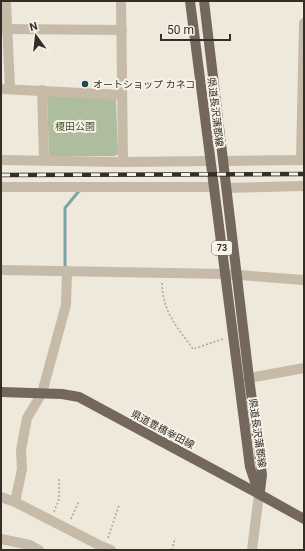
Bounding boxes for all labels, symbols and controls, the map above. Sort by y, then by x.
north arrow [16,16,56,56]
scale bar [161,16,230,42]
text: N [28,19,39,34]
text: 50 m [167,23,194,37]
street label: 県道長沢蒲郡線 [206,77,225,147]
marker: オートショップ カネコ [80,79,90,89]
place label: オートショップ カネコ [93,79,195,90]
park label: 榎田公園 [55,121,95,132]
road number: 73 [212,241,232,255]
street label: 県道長沢蒲郡線 [247,398,268,468]
street label: 県道豊橋幸田線 [129,408,196,451]

